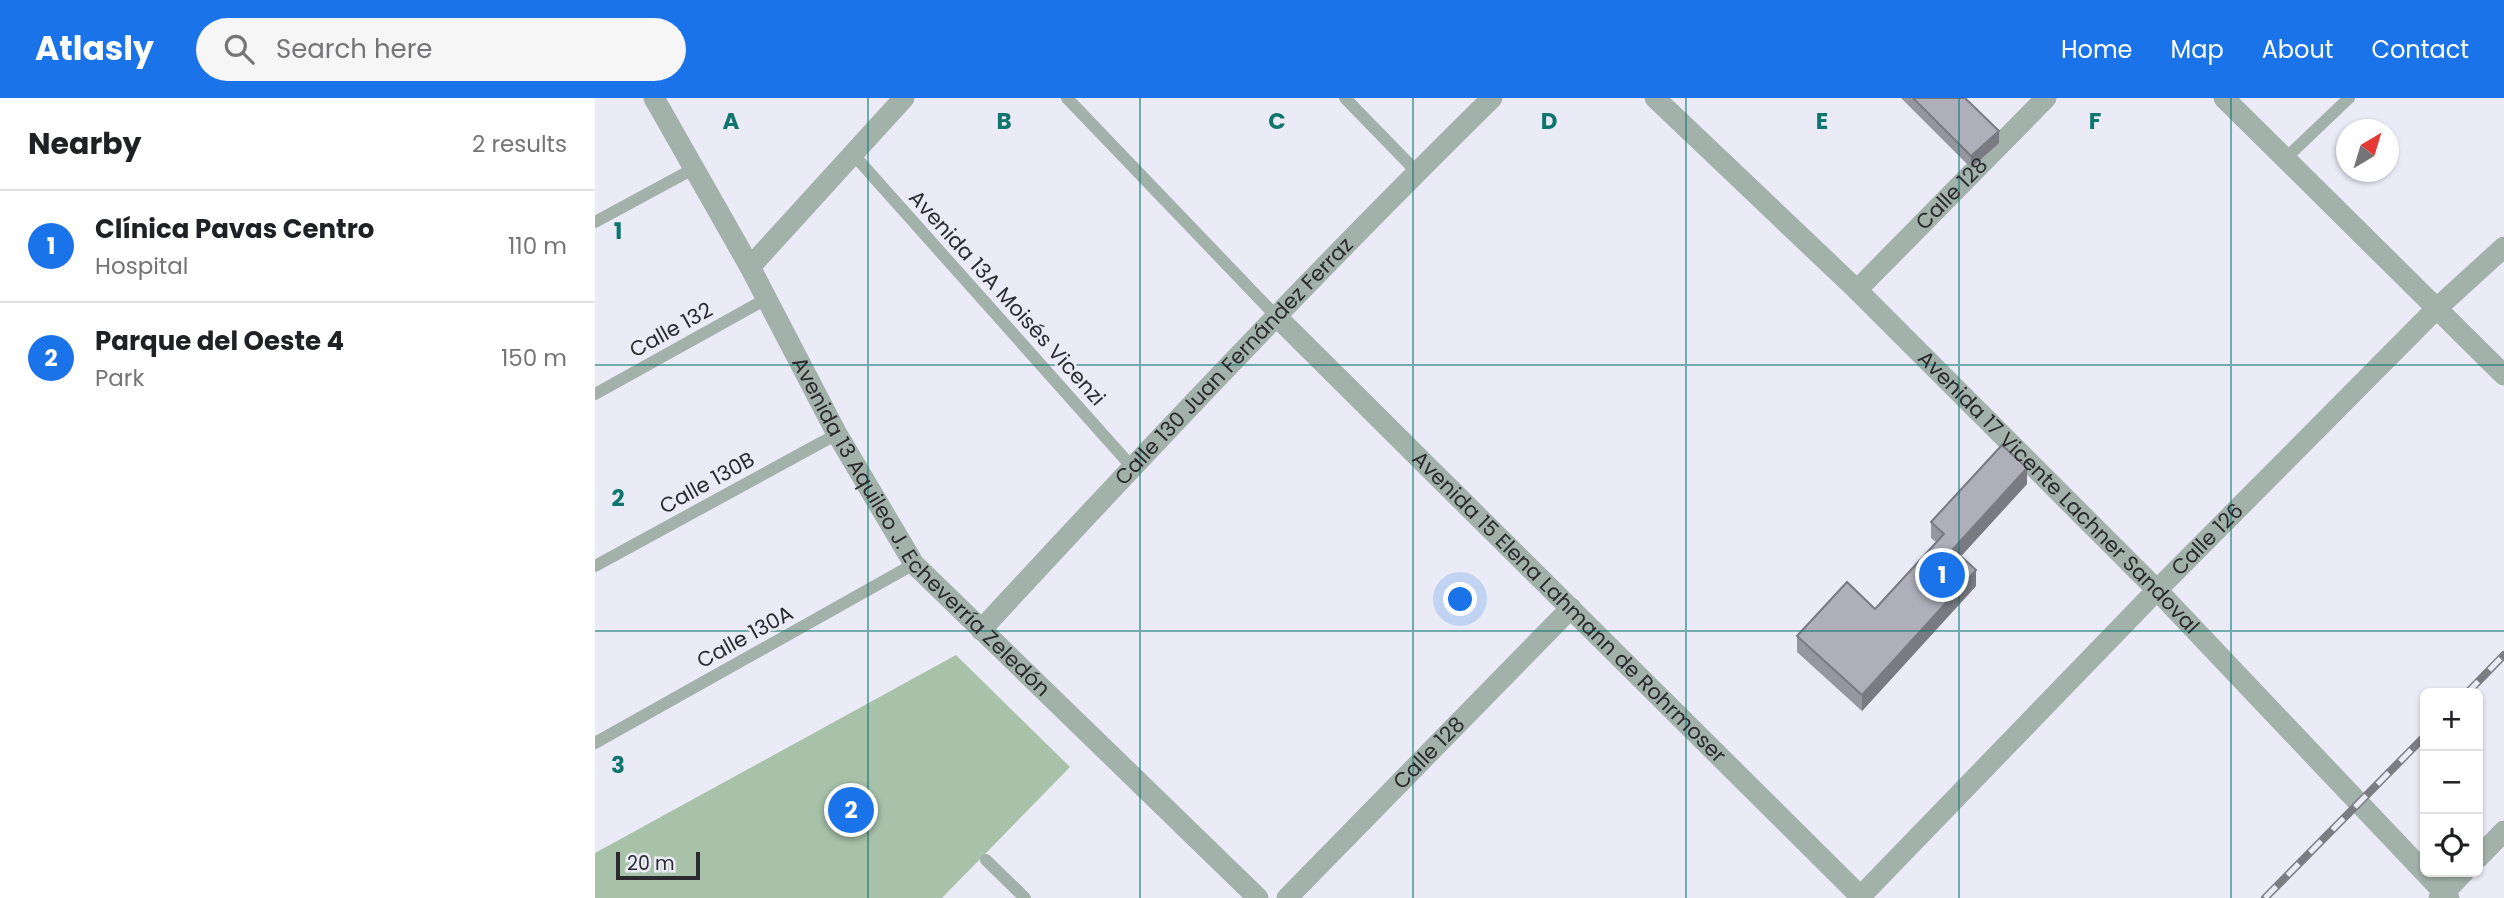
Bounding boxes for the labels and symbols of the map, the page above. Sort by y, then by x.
text: A [723,105,740,137]
text: B [996,105,1012,137]
text: C [1268,105,1286,137]
text: D [1541,105,1557,137]
text: E [1816,105,1828,137]
text: F [2089,105,2101,137]
north arrow [2336,119,2399,182]
street label: Calle 128 [1909,151,1994,236]
street label: Avenida 13A Moisés Vicenzi [903,184,1112,412]
text: 1 [614,215,622,247]
street label: Calle 130 Juan Fernández Ferraz [1108,231,1359,491]
street label: Calle 132 [624,295,717,364]
street label: Avenida 17 Vicente Lachner Sandoval [1912,346,2204,638]
street label: Avenida 13 Aquileo J. Echeverría Zeledón [785,352,1057,703]
street label: Avenida 15 Elena Lahmann de Rohrmoser [1406,444,1733,769]
street label: Calle 130B [654,445,759,521]
text: 2 [611,482,625,514]
street label: Calle 126 [2164,496,2250,582]
pin: 1 [1919,549,1965,601]
your location [1443,582,1477,616]
street label: Calle 130A [691,598,798,675]
street label: Calle 128 [1386,710,1471,795]
text: 3 [611,749,625,781]
pin: 2 [828,784,874,836]
scale bar [616,849,700,881]

